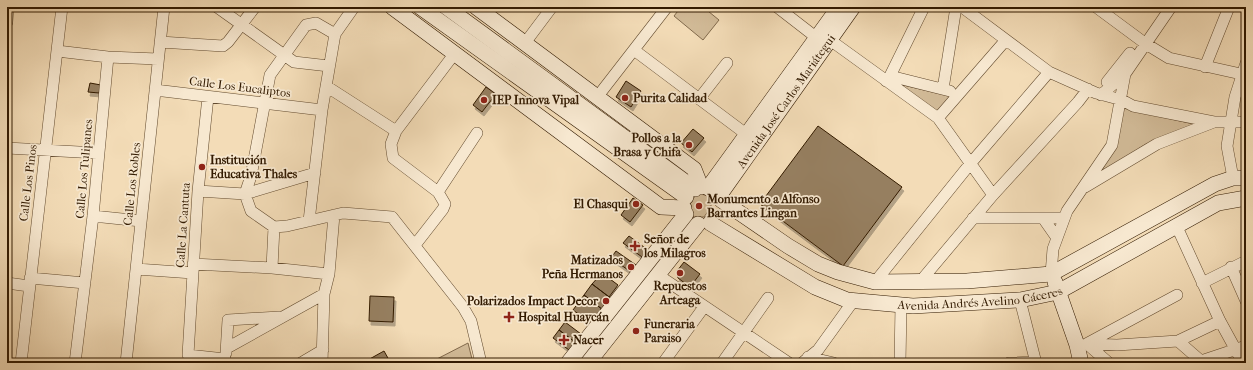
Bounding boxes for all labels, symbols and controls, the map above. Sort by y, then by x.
street label: Avenida José Carlos Mariátegui [733,31,839,172]
street label: Calle Los Eucaliptos [188,74,292,100]
place label: Purita Calidad [633,91,708,105]
place label: IEP Innova Vipal [492,93,580,108]
marker: Purita Calidad [620,93,630,103]
marker: IEP Innova Vipal [479,95,489,105]
street label: Calle Los Tulipanes [73,118,95,219]
place label: Pollos a la Brasa y Chifa [613,131,681,160]
marker: Pollos a la Brasa y Chifa [684,140,694,150]
street label: Calle Los Robles [121,141,143,226]
street label: Calle Los Pinos [16,143,40,222]
place label: Institución Educativa Thales [210,153,298,181]
marker: Institución Educativa Thales [197,162,207,172]
street label: Calle La Cantuta [173,181,193,268]
place label: Monumento a Alfonso Barrantes Lingan [706,192,820,221]
place label: El Chasqui [573,197,628,212]
marker: El Chasqui [631,199,641,209]
marker: Monumento a Alfonso Barrantes Lingan [694,201,704,211]
place label: Señor de los Milagros [643,232,706,261]
marker: Señor de los Milagros [629,240,641,252]
place label: Matizados Peña Hermanos [542,253,624,281]
marker: Matizados Peña Hermanos [626,262,636,272]
marker: Repuestos Arteaga [675,268,685,278]
place label: Repuestos Arteaga [654,279,707,308]
street label: Avenida Andrés Avelino Cáceres [896,284,1065,313]
place label: Polarizados Impact Decor [467,294,599,309]
marker: Polarizados Impact Decor [601,296,611,306]
place label: Hospital Huaycán [518,310,610,325]
marker: Hospital Huaycán [503,311,515,323]
place label: Funeraria Paraiso [643,317,695,345]
marker: Funeraria Paraiso [631,326,641,336]
place label: Nacer [573,333,605,347]
marker: Nacer [558,334,570,346]

